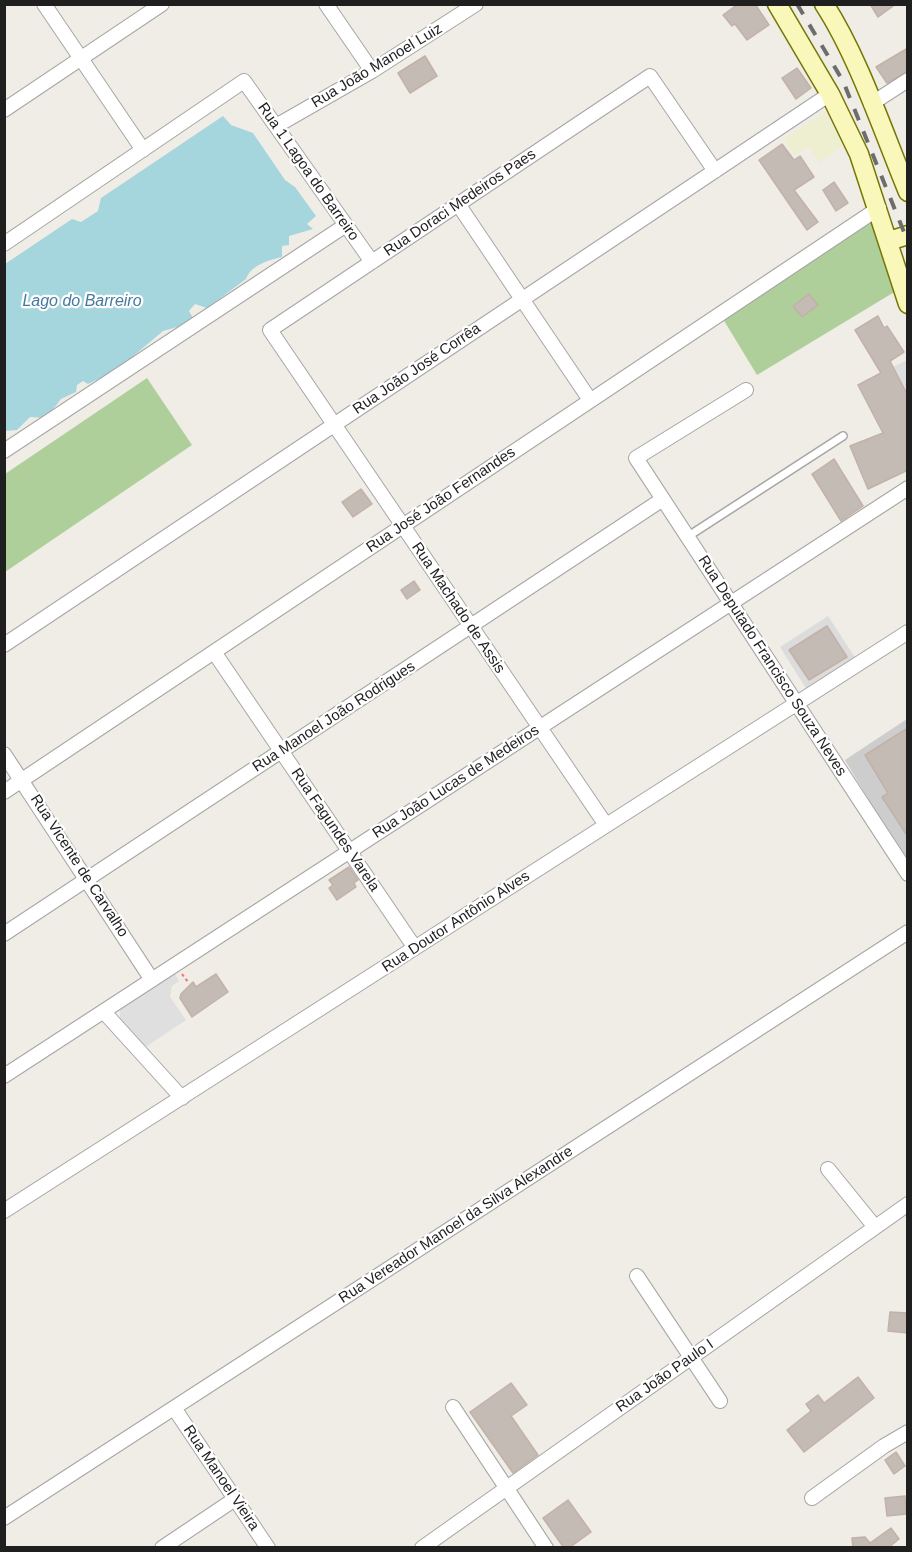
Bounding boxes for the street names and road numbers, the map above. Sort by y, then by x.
street label: Rua João Manoel Luiz [308,20,446,112]
street label: Rua 1 Lagoa do Barreiro [254,100,362,244]
street label: Rua Doraci Medeiros Paes [381,145,539,261]
street label: Rua João José Corrêa [350,320,484,418]
street label: Rua José João Fernandes [363,443,519,557]
street label: Rua Machado de Assis [407,539,509,677]
street label: Rua Deputado Francisco Souza Neves [694,552,850,780]
street label: Rua Manoel João Rodrigues [249,658,419,776]
street label: Rua João Lucas de Medeiros [369,721,543,843]
street label: Rua Fagundes Varela [287,765,383,895]
street label: Rua Vicente de Carvalho [26,791,132,941]
street label: Rua Doutor Antônio Alves [379,867,533,977]
street label: Rua Vereador Manoel da Silva Alexandre [336,1143,576,1307]
street label: Rua João Paulo I [613,1336,717,1416]
street label: Rua Manoel Vieira [179,1422,263,1534]

